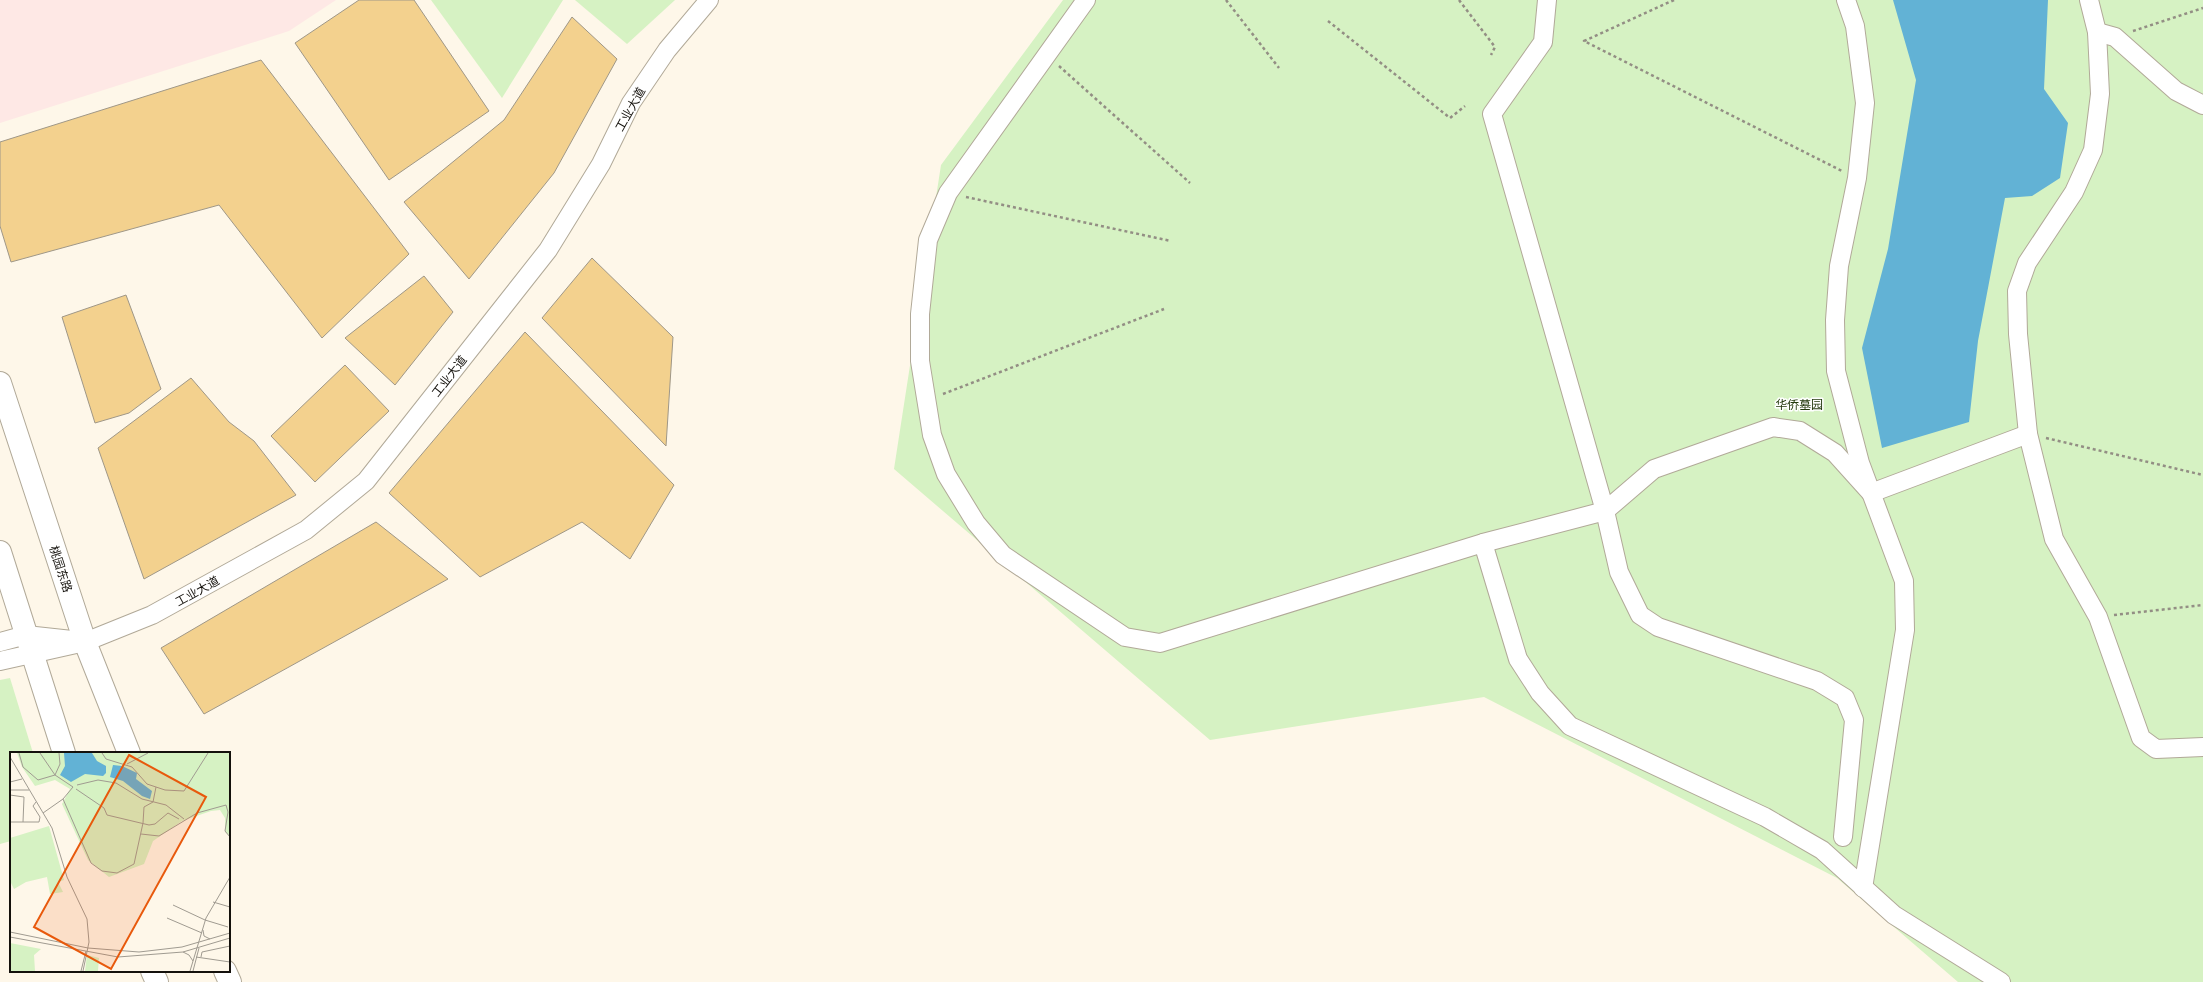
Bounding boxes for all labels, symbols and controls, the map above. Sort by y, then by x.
street label: 工业大道 [612,84,648,134]
street label: 工业大道 [428,352,470,400]
park label: 华侨墓园 [1775,397,1823,412]
street label: 桃园东路 [46,544,76,594]
street label: 工业大道 [172,573,222,609]
inset map [10,752,230,972]

